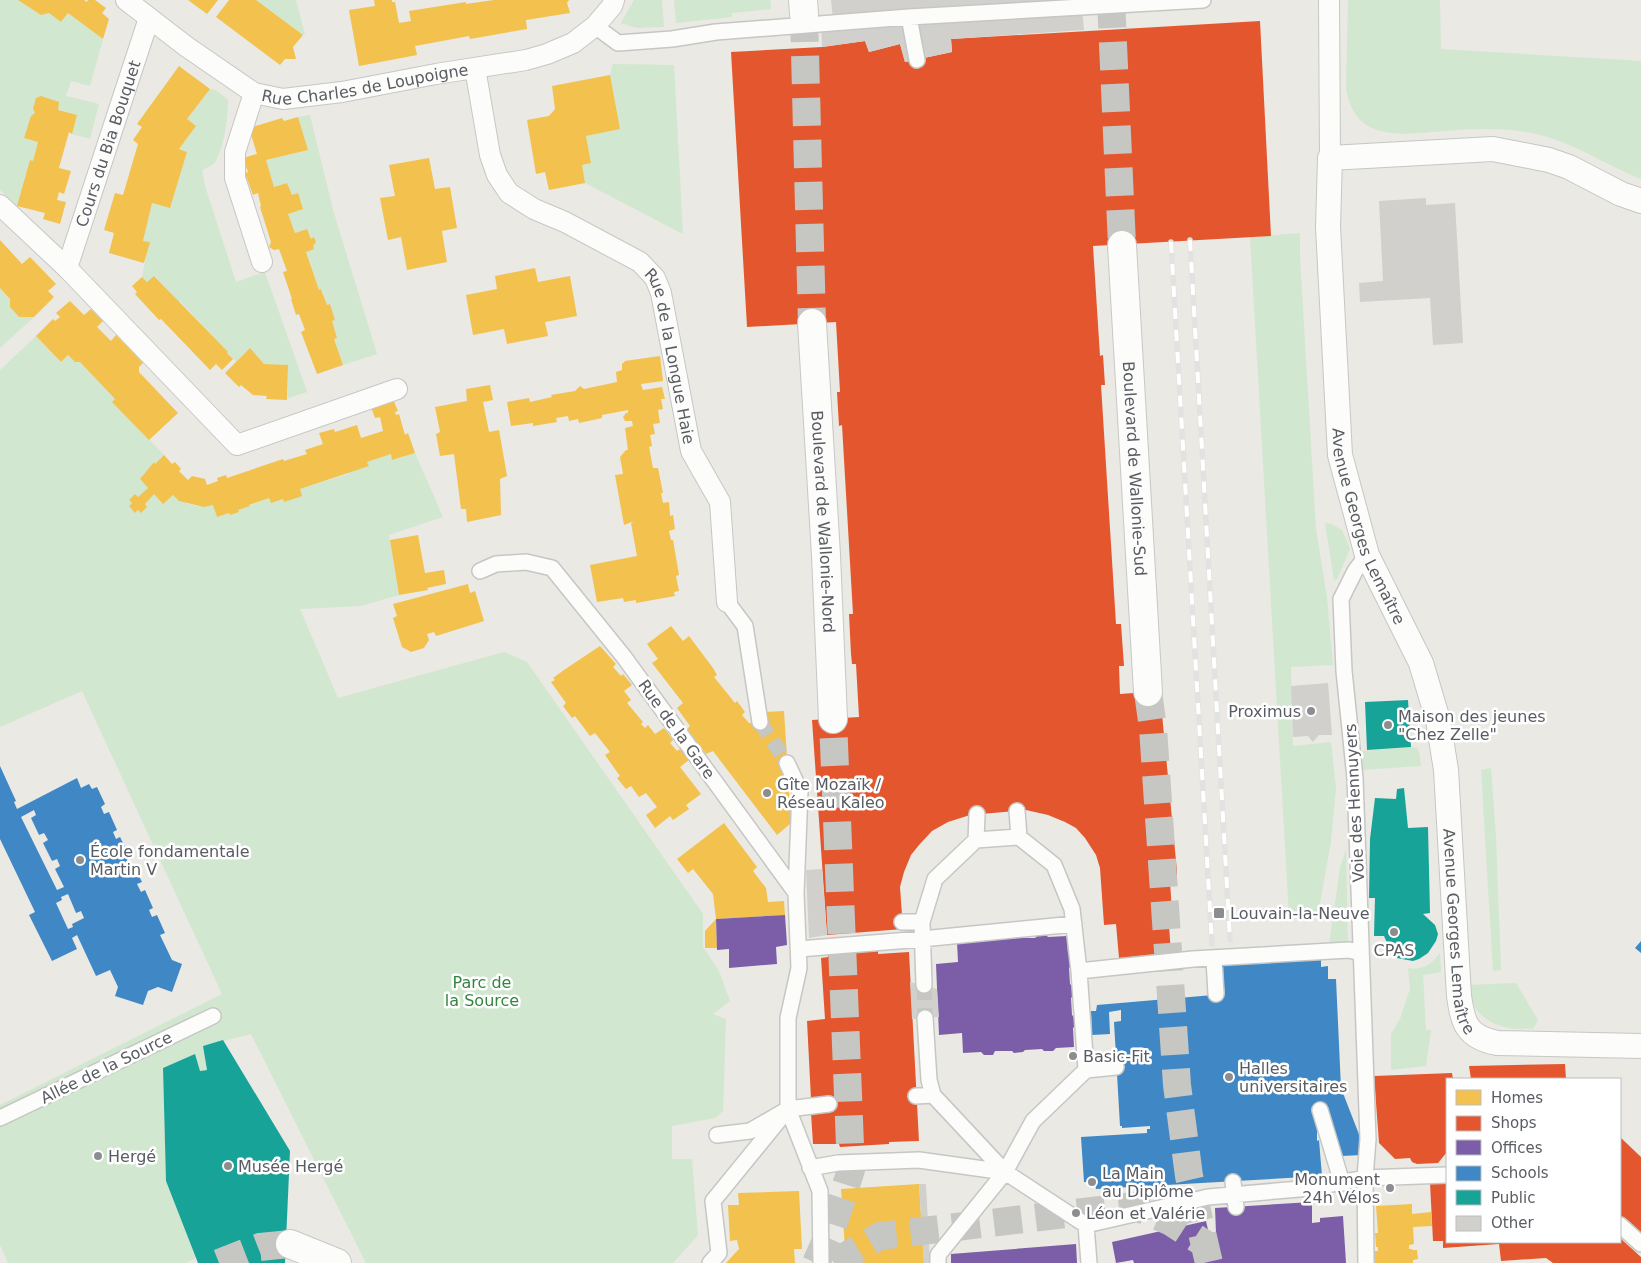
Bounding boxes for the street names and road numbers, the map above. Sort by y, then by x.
street label: Cours du Bia Bouquet [72,58,144,229]
street label: Rue Charles de Loupoigne [260,60,470,109]
street label: Rue de la Longue Haie [641,264,698,446]
street label: Boulevard de Wallonie-Sud [1119,361,1150,577]
street label: Boulevard de Wallonie-Nord [807,410,838,633]
street label: Avenue Georges Lemaître [1329,427,1409,628]
street label: Rue de la Gare [634,676,719,783]
street label: Voie des Hennuyers [1341,723,1368,883]
street label: Avenue Georges Lemaître [1439,828,1479,1038]
street label: Allée de la Source [37,1027,175,1108]

